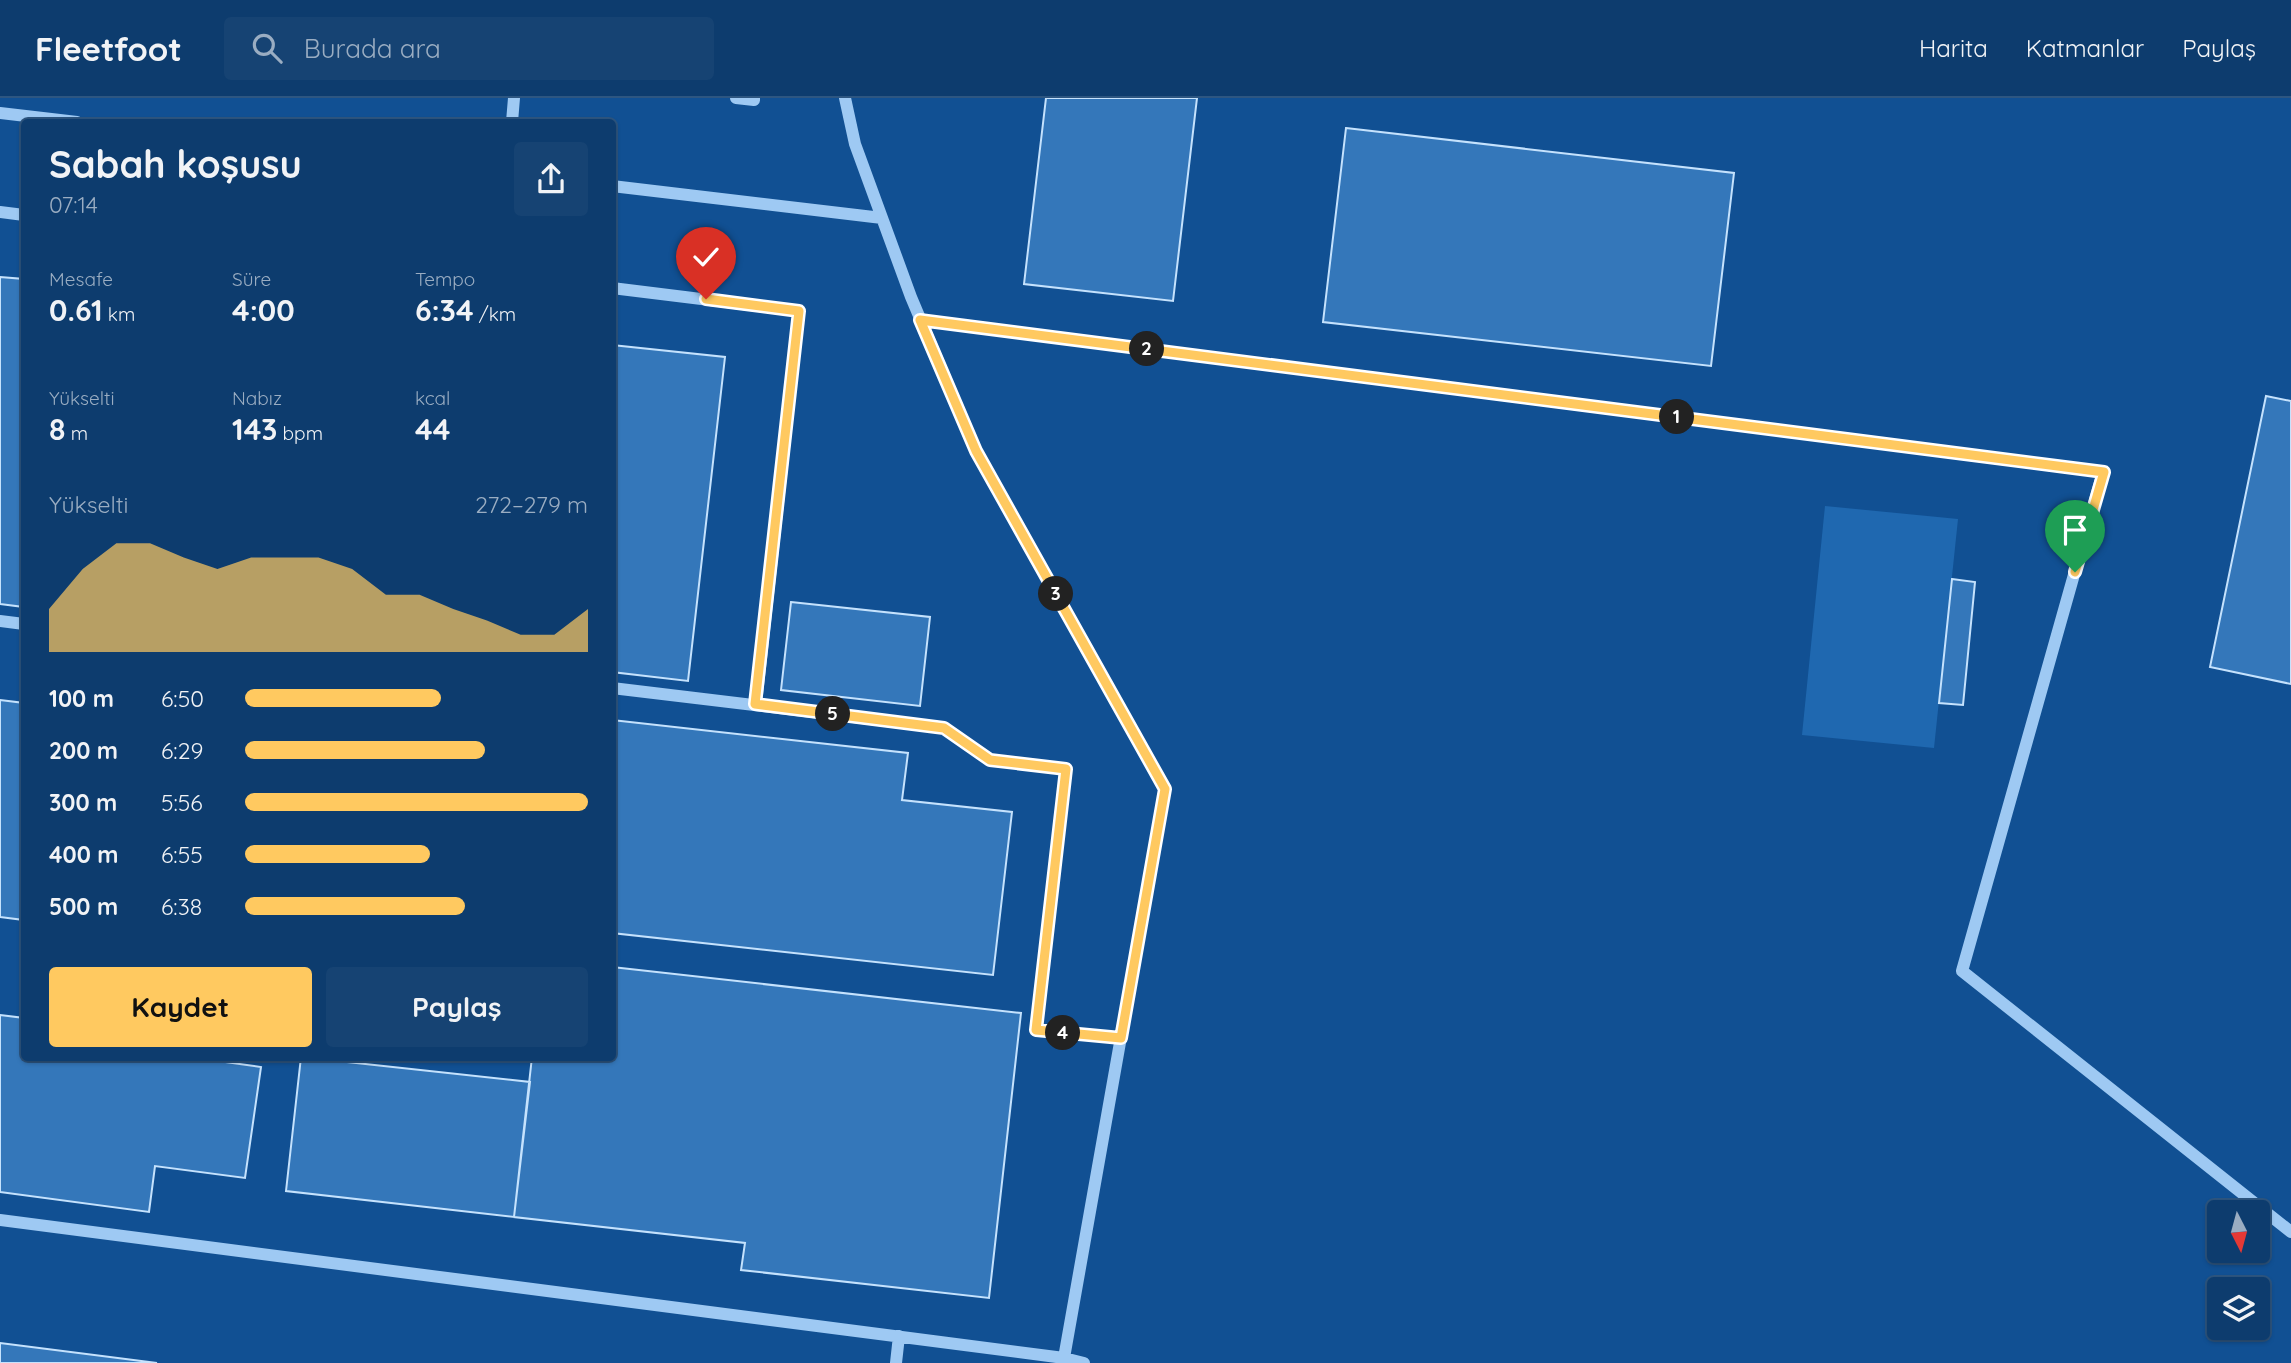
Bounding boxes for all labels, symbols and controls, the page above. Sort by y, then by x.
search box [224,17,714,80]
text: Fleetfoot [35,28,182,69]
icon: search [248,29,286,67]
text: Burada ara [304,32,441,65]
text: Harita [1919,33,1988,63]
text: Katmanlar [2026,33,2144,63]
text: Paylaş [2182,33,2256,63]
text: Sabah koşusu [49,140,302,188]
button: share [514,142,588,216]
text: 07:14 [49,190,98,219]
pin [676,227,736,299]
icon: check [687,238,725,276]
text: Mesafe [49,267,113,291]
text: Süre [232,267,271,291]
text: Tempo [415,267,475,291]
text: 0.61 [49,291,103,329]
text: 4:00 [232,291,295,329]
text: 6:34 [415,291,474,329]
text: km [103,302,135,326]
text: /km [474,302,516,326]
pin: 2 [1130,331,1164,366]
text: 2 [1141,336,1152,360]
text: Yükselti [49,386,115,410]
text: Nabız [232,386,282,410]
text: kcal [415,386,450,410]
pin: 1 [1660,400,1694,434]
text: 1 [1673,404,1680,428]
text: 8 [49,410,65,448]
text: 143 [232,410,277,448]
text: 44 [415,410,450,448]
text: m [65,421,88,445]
text: bpm [277,421,323,445]
text: Yükselti [49,490,128,519]
text: 272–279 m [475,490,588,519]
pin [2045,500,2105,572]
icon: arrive [2056,511,2094,549]
pin: 3 [1038,576,1074,612]
text: 3 [1050,581,1061,605]
text: 100 m [49,684,114,713]
text: 6:50 [161,684,204,713]
pin: 5 [816,696,850,732]
text: 5 [827,701,838,725]
text: 200 m [49,736,118,765]
text: 6:29 [161,736,203,765]
text: 300 m [49,788,117,817]
text: 5:56 [161,788,203,817]
text: 400 m [49,840,118,869]
text: 6:55 [161,840,203,869]
text: 500 m [49,892,118,921]
text: 6:38 [161,892,202,921]
button: Kaydet [49,967,312,1047]
button: Paylaş [326,967,588,1047]
pin: 4 [1046,1016,1080,1051]
text: 4 [1057,1020,1068,1044]
north arrow [2207,1200,2270,1264]
map controls [2207,1200,2270,1340]
button: layers [2207,1277,2270,1340]

